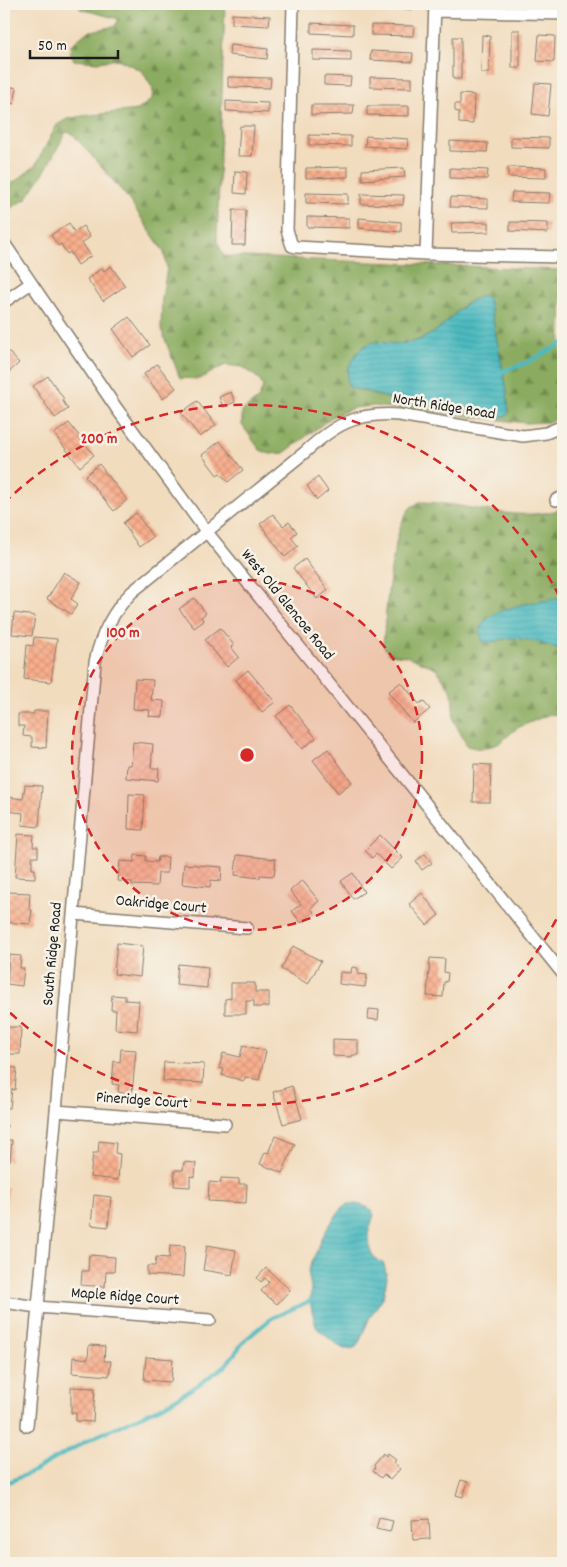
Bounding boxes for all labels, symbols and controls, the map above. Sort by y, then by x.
scale bar [30,28,118,60]
text: 50 m [38,36,67,58]
street label: North Ridge Road [391,388,497,426]
text: 200 m [81,429,117,451]
street label: West Old Glencoe Road [235,544,339,666]
text: 100 m [106,623,140,645]
centre of rings [238,746,256,764]
street label: Oakridge Court [115,890,207,920]
street label: South Ridge Road [37,901,69,1007]
street label: Pineridge Court [95,1086,189,1116]
street label: Maple Ridge Court [70,1282,180,1312]

